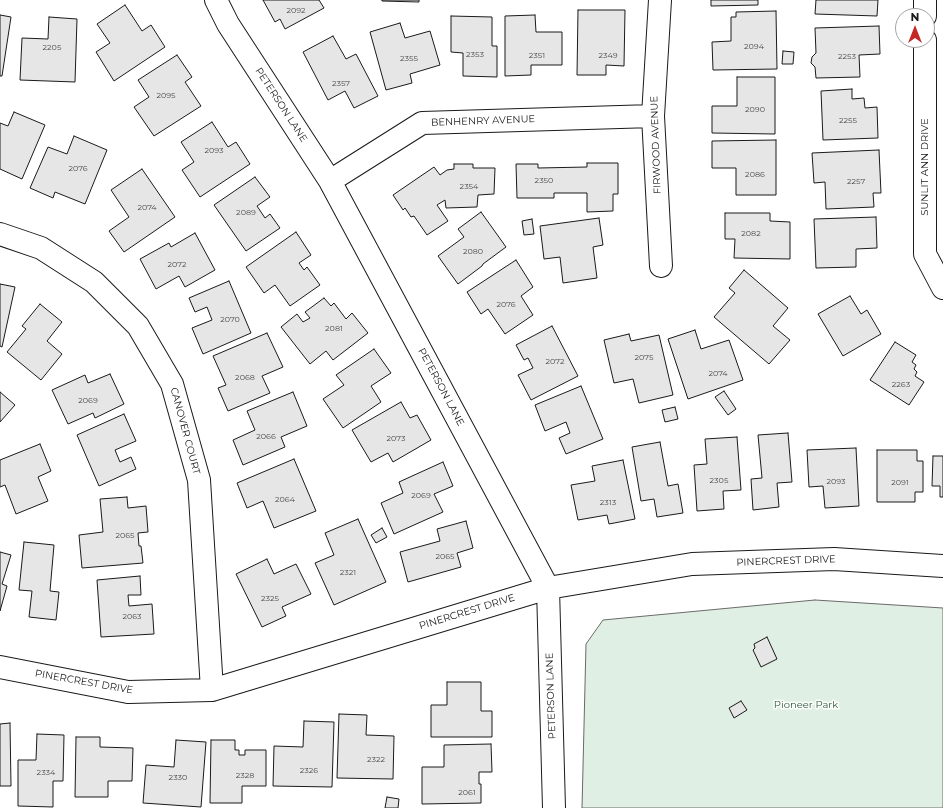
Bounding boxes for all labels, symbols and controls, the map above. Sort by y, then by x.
house number: 2092 [286,6,306,16]
north arrow [895,8,935,48]
text: N [911,10,919,24]
house number: 2094 [744,42,764,52]
house number: 2205 [43,43,61,53]
house number: 2353 [466,50,484,60]
house number: 2351 [529,51,545,61]
house number: 2349 [598,51,618,61]
house number: 2253 [838,52,856,62]
house number: 2355 [400,54,418,64]
street label: PETERSON LANE [252,65,310,145]
house number: 2357 [332,79,350,89]
house number: 2095 [156,91,176,101]
street label: FIRWOOD AVENUE [648,96,664,194]
house number: 2090 [745,105,765,115]
street label: BENHENRY AVENUE [431,113,535,129]
house number: 2255 [839,116,857,126]
street label: SUNLIT ANN DRIVE [919,118,931,216]
house number: 2093 [204,146,224,156]
house number: 2076 [68,164,88,174]
house number: 2086 [745,170,765,180]
house number: 2350 [535,176,553,186]
house number: 2257 [847,177,865,187]
house number: 2354 [460,182,478,192]
house number: 2074 [137,203,157,213]
house number: 2089 [236,208,256,218]
house number: 2082 [741,229,761,239]
house number: 2080 [463,247,483,257]
house number: 2072 [167,260,187,270]
house number: 2076 [496,300,516,310]
house number: 2070 [220,315,240,325]
house number: 2081 [325,324,343,334]
street label: PETERSON LANE [415,346,467,428]
house number: 2075 [635,353,653,363]
house number: 2072 [545,357,565,367]
house number: 2074 [708,369,728,379]
house number: 2068 [235,373,255,383]
house number: 2263 [892,380,910,390]
street label: CANOVER COURT [168,386,202,476]
house number: 2069 [78,396,98,406]
house number: 2066 [256,432,276,442]
house number: 2073 [387,434,405,444]
house number: 2305 [710,476,728,486]
house number: 2093 [826,477,846,487]
house number: 2091 [891,478,909,488]
house number: 2069 [411,491,431,501]
house number: 2064 [275,495,295,505]
house number: 2313 [600,498,616,508]
house number: 2065 [115,531,135,541]
house number: 2065 [435,552,455,562]
street label: PINERCREST DRIVE [736,553,836,569]
house number: 2321 [340,568,356,578]
street label: PINERCREST DRIVE [418,592,516,632]
house number: 2325 [261,594,279,604]
house number: 2063 [122,612,142,622]
street label: PETERSON LANE [543,653,559,739]
street label: PINERCREST DRIVE [34,667,134,697]
park label: Pioneer Park [774,699,838,711]
house number: 2322 [367,755,385,765]
house number: 2326 [300,766,318,776]
house number: 2334 [37,768,55,778]
house number: 2328 [236,771,254,781]
house number: 2330 [169,773,187,783]
house number: 2061 [458,788,476,798]

